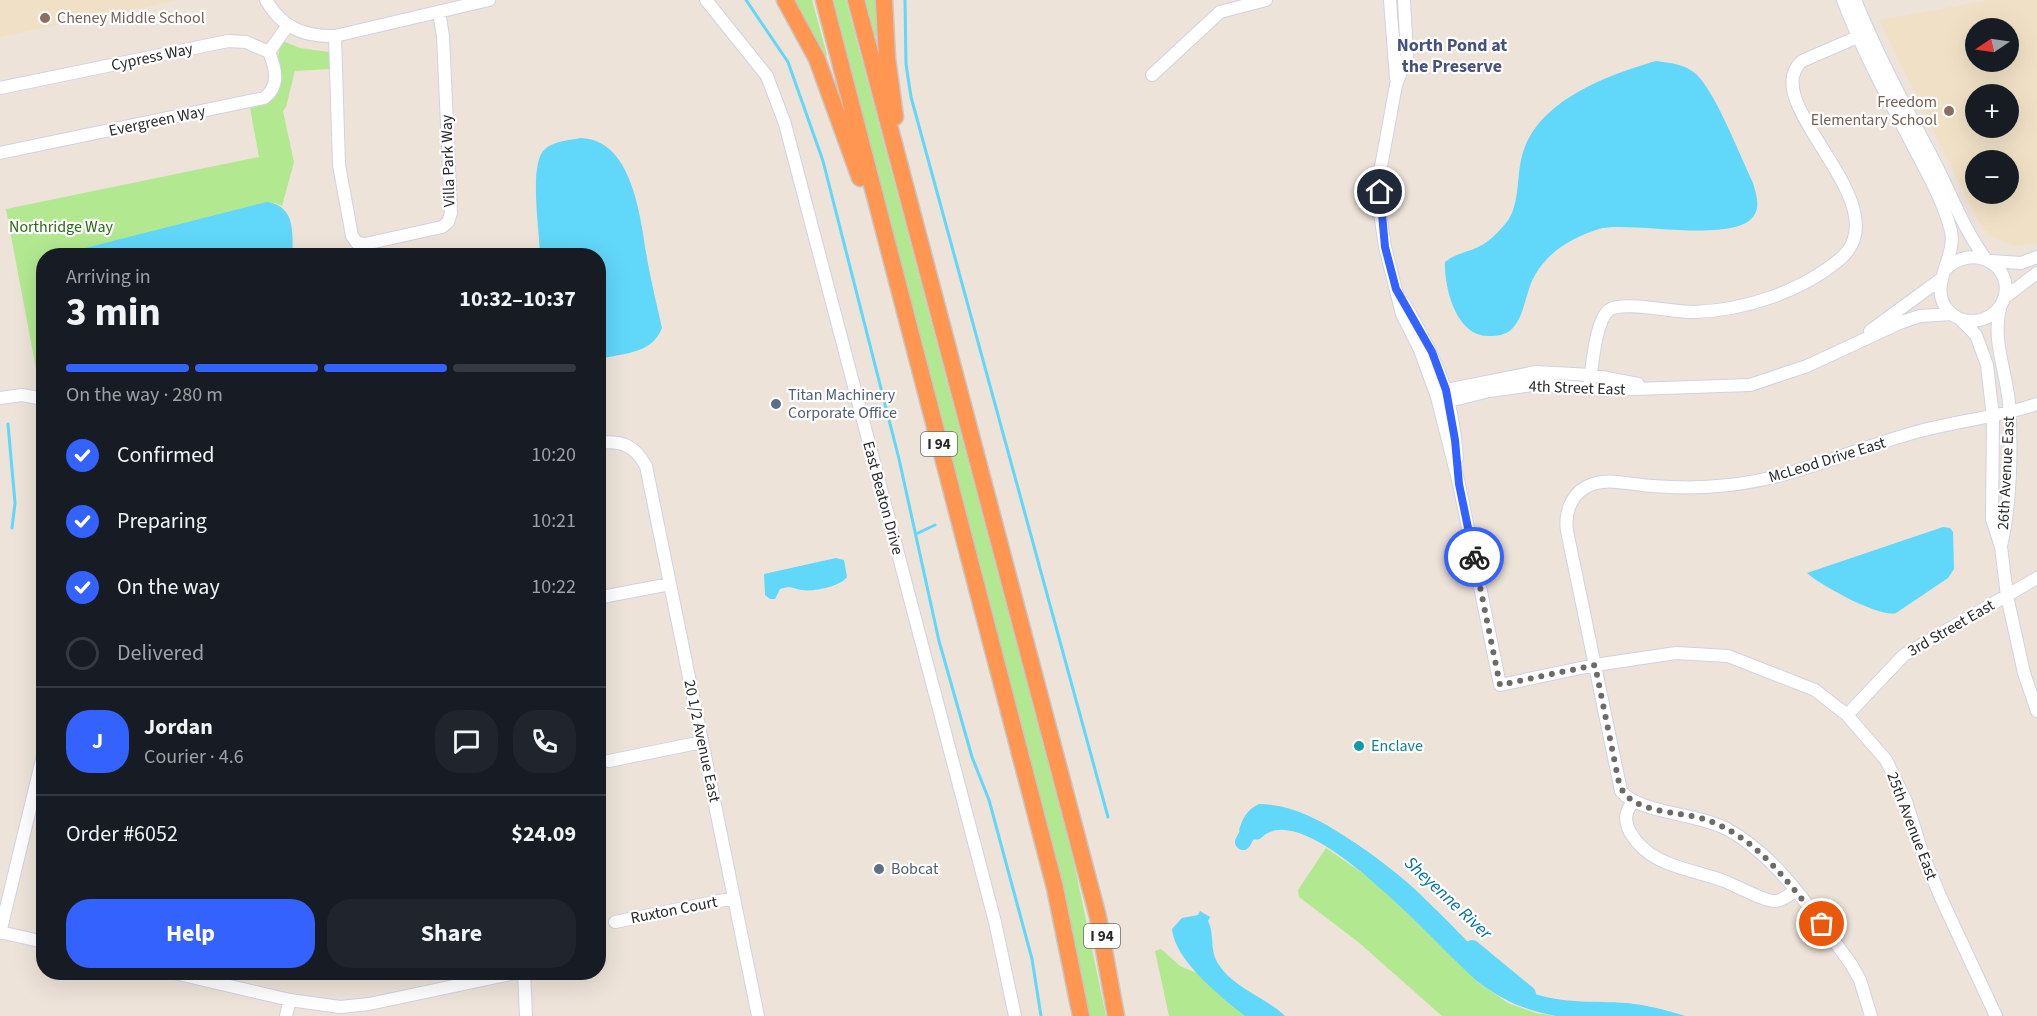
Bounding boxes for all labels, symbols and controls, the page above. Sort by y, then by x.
place label: Cheney Middle School [57,7,205,29]
marker: Cheney Middle School [38,11,52,25]
north arrow [1965,18,2019,72]
map controls [1965,18,2019,204]
district label: North Pond at the Preserve [1397,33,1507,79]
street label: Cypress Way [109,37,195,76]
button: + [1965,84,2019,138]
place label: Freedom Elementary School [1811,91,1937,131]
street label: Evergreen Way [107,100,208,142]
marker: Freedom Elementary School [1942,104,1956,118]
street label: Villa Park Way [435,114,461,208]
button: − [1965,150,2019,204]
pin [1354,166,1405,217]
icon: home [1363,175,1396,208]
park label: Northridge Way [9,216,113,238]
text: Arriving in [66,263,151,291]
text: 10:32–10:37 [459,283,576,315]
text: 3 min [66,285,161,341]
street label: 4th Street East [1528,375,1626,401]
text: On the way · 280 m [66,381,223,409]
place label: Titan Machinery Corporate Office [788,384,897,424]
marker: Titan Machinery Corporate Office [769,397,783,411]
street label: 26th Avenue East [1992,415,2020,531]
road number: I 94 [921,432,957,456]
street label: McLeod Drive East [1766,432,1889,488]
icon: check [66,439,99,472]
text: Confirmed [117,439,214,471]
street label: East Beaton Drive [857,439,909,557]
text: 10:20 [531,441,576,469]
icon: check [66,505,99,538]
text: Preparing [117,505,207,537]
text: 10:21 [531,507,576,535]
courier [1444,527,1504,587]
icon: bike [1458,541,1491,574]
icon: check [66,571,99,604]
text: On the way [117,571,220,603]
text: 10:22 [531,573,576,601]
street label: 3rd Street East [1903,594,1999,662]
text: Delivered [117,637,204,669]
street label: 20 1/2 Avenue East [678,678,726,805]
button: chat [435,710,498,773]
button: phone [513,710,576,773]
text: Jordan [144,711,213,743]
text: J [92,725,103,757]
place label: Enclave [1371,735,1423,757]
marker: Enclave [1352,739,1366,753]
text: Courier · 4.6 [144,743,244,771]
street label: 25th Avenue East [1881,769,1943,884]
text: Order #6052 [66,818,178,850]
text: $24.09 [511,818,576,850]
water label: Sheyenne River [1399,851,1498,946]
place label: Bobcat [891,858,939,880]
marker: Bobcat [872,862,886,876]
street label: Ruxton Court [629,891,720,929]
pin [1796,898,1847,949]
button: Help [66,899,315,968]
button: Share [327,899,576,968]
icon: bag [1805,907,1838,940]
road number: I 94 [1084,924,1120,948]

